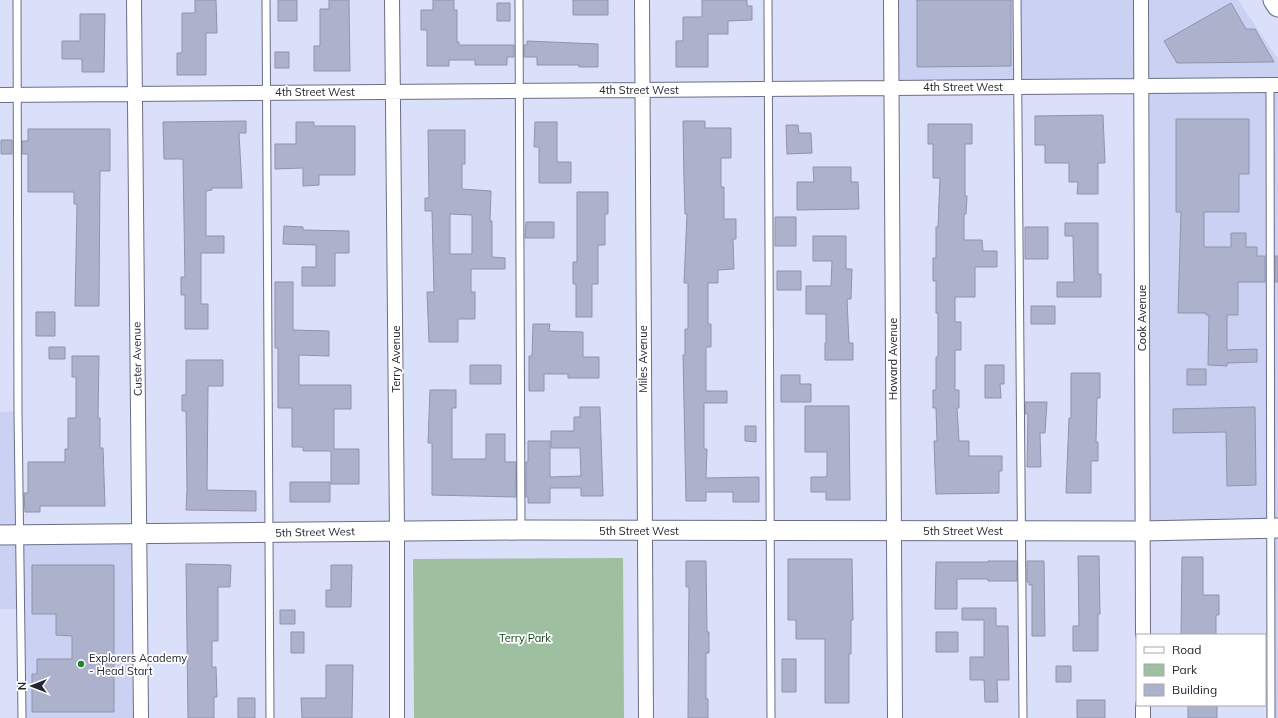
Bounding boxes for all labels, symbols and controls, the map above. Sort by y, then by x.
street label: 4th Street West [923,80,1003,94]
street label: 4th Street West [599,83,679,97]
street label: 4th Street West [275,85,355,99]
street label: Cook Avenue [1135,285,1149,351]
street label: Howard Avenue [886,318,900,400]
street label: Custer Avenue [129,322,145,396]
street label: Terry Avenue [389,325,403,393]
street label: Miles Avenue [636,325,650,393]
street label: 5th Street West [275,524,355,540]
street label: 5th Street West [599,524,679,538]
street label: 5th Street West [923,524,1003,538]
park label: Terry Park [499,631,551,645]
legend [1136,634,1266,706]
text: Road [1172,642,1201,657]
place label: Explorers Academy - Head Start [89,651,187,678]
marker: Explorers Academy - Head Start [76,659,86,669]
text: Park [1172,662,1198,677]
north arrow [12,666,52,706]
text: N [15,682,29,690]
text: Building [1172,682,1217,697]

